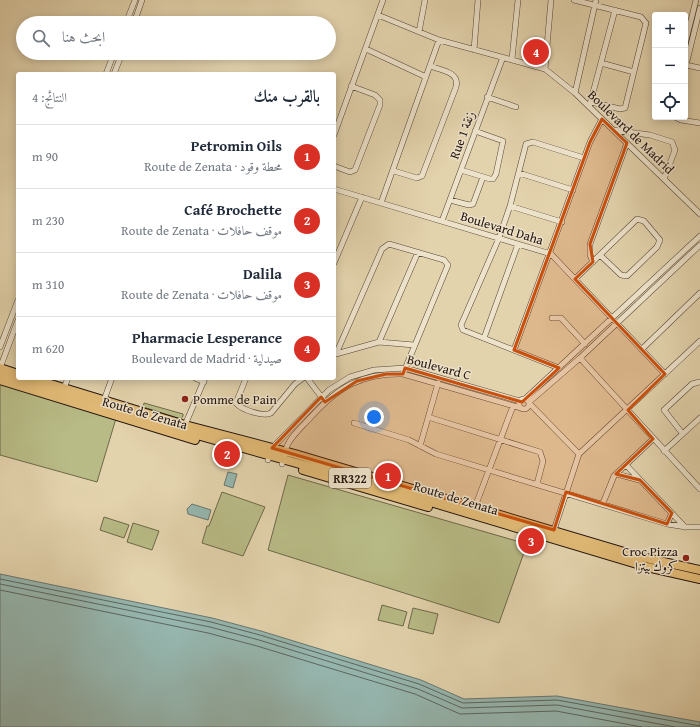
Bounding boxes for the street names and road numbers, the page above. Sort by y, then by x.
street label: Boulevard de Madrid [583,86,679,178]
street label: Rue 1 زنقة [445,108,479,162]
street label: Boulevard Daha [458,206,547,250]
street label: Boulevard C [405,349,473,385]
street label: Route de Zenata [100,392,191,434]
road number: RR322 [329,468,371,488]
street label: Route de Zenata [411,476,502,520]

